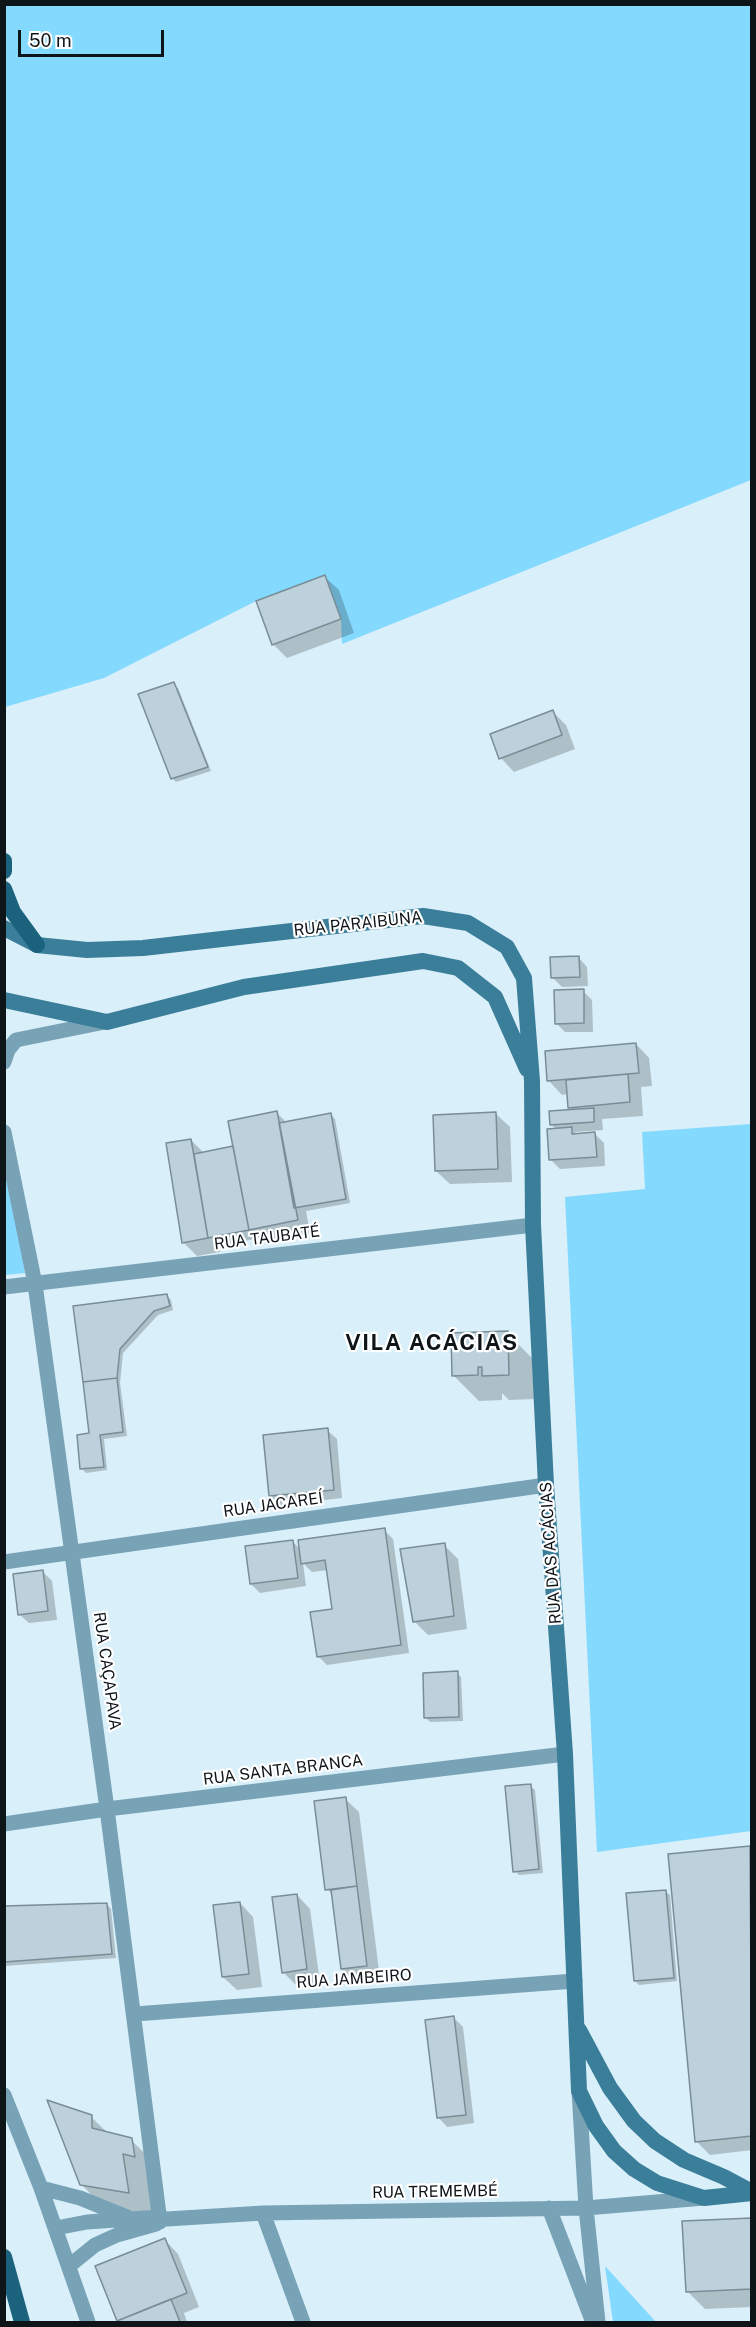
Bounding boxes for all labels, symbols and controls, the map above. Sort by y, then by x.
scale bar [21,18,166,56]
text: 50 m [29,30,72,51]
street label: RUA PARAIBUNA [293,908,423,940]
street label: RUA TAUBATÉ [213,1222,321,1254]
district label: VILA ACÁCIAS [345,1330,519,1356]
street label: RUA DAS ACÁCIAS [536,1481,566,1625]
street label: RUA JACAREÍ [222,1489,324,1521]
street label: RUA CAÇAPAVA [89,1611,125,1731]
street label: RUA SANTA BRANCA [202,1751,364,1789]
street label: RUA JAMBEIRO [296,1965,412,1993]
street label: RUA TREMEMBÉ [372,2181,498,2203]

